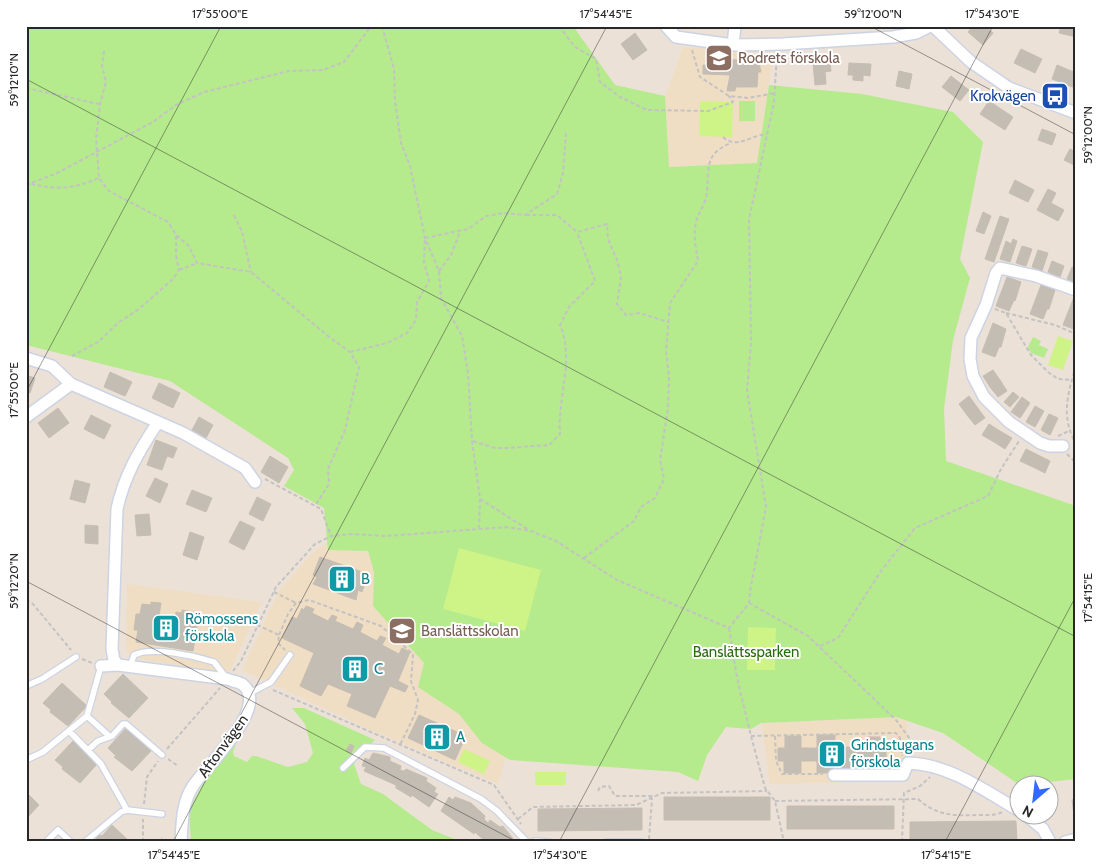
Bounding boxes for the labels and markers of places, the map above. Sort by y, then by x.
school or university icon: Rodrets förskola [704,43,734,73]
place label: Rodrets förskola [738,49,840,67]
bus stop icon: Krokvägen [1040,81,1070,111]
place label: Krokvägen [970,87,1036,105]
building icon: B [327,564,357,594]
place label: B [361,570,370,588]
place label: Römossens förskola [185,610,258,645]
building icon: Römossens förskola [151,613,181,643]
school or university icon: Banslättsskolan [387,616,417,646]
place label: Banslättsskolan [421,622,519,640]
building icon: C [340,654,370,684]
place label: C [374,660,383,678]
building icon: A [422,722,452,752]
place label: A [456,728,466,746]
place label: Grindstugans förskola [851,736,934,771]
building icon: Grindstugans förskola [817,739,847,769]

